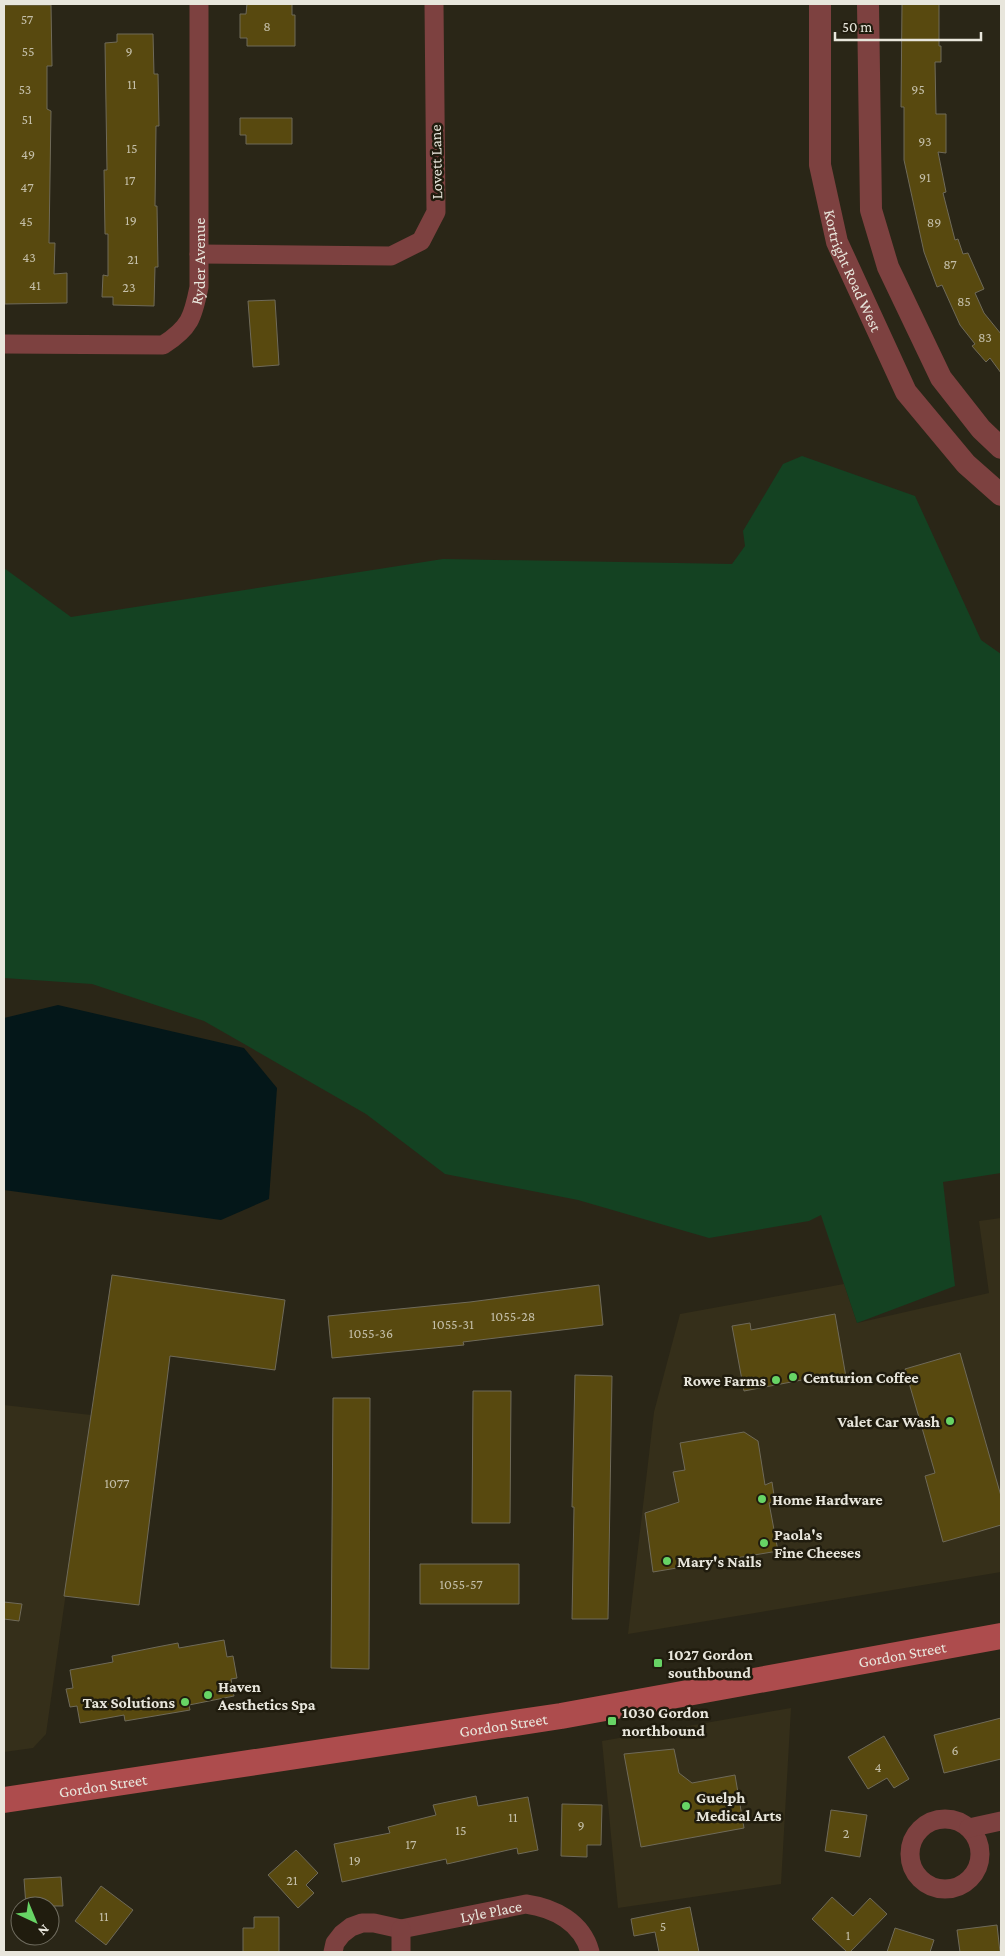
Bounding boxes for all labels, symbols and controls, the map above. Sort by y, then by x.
scale bar [835,10,981,42]
house number: 57 [21,11,34,27]
house number: 8 [263,18,271,34]
text: 50 m [842,19,872,35]
house number: 55 [21,43,35,59]
house number: 9 [125,43,133,59]
house number: 11 [127,76,137,92]
house number: 53 [18,81,32,97]
house number: 95 [911,81,925,97]
house number: 51 [21,111,33,127]
street label: Lovett Lane [427,124,445,200]
house number: 93 [918,133,932,149]
house number: 15 [126,140,138,156]
house number: 49 [21,146,35,162]
house number: 91 [919,169,931,185]
house number: 17 [124,172,136,188]
house number: 47 [20,179,34,195]
street label: Kortright Road West [822,208,886,335]
house number: 19 [125,212,137,228]
house number: 45 [19,213,33,229]
house number: 89 [927,214,941,230]
street label: Ryder Avenue [187,218,208,306]
house number: 43 [22,249,36,265]
house number: 21 [127,251,139,267]
house number: 87 [943,256,957,272]
house number: 41 [29,277,41,293]
house number: 23 [122,279,136,295]
house number: 85 [957,293,971,309]
house number: 83 [978,329,992,345]
house number: 1055-28 [491,1308,535,1324]
house number: 1055-31 [432,1316,474,1332]
house number: 1055-36 [349,1325,393,1341]
place label: Centurion Coffee [803,1369,919,1386]
marker: Centurion Coffee [787,1371,799,1383]
place label: Rowe Farms [683,1372,766,1389]
marker: Rowe Farms [770,1374,782,1386]
place label: Valet Car Wash [837,1413,940,1430]
marker: Valet Car Wash [944,1415,956,1427]
house number: 1077 [104,1475,130,1491]
place label: Home Hardware [772,1491,883,1508]
marker: Home Hardware [756,1493,768,1505]
place label: Paola's Fine Cheeses [774,1526,861,1561]
marker: Paola's Fine Cheeses [758,1537,770,1549]
place label: Mary's Nails [677,1553,762,1570]
marker: Mary's Nails [661,1555,673,1567]
house number: 1055-57 [439,1576,483,1592]
street label: Gordon Street [857,1638,948,1670]
place label: 1027 Gordon southbound [668,1646,753,1681]
marker: 1027 Gordon southbound [652,1657,664,1669]
place label: Haven Aesthetics Spa [217,1678,316,1713]
marker: Haven Aesthetics Spa [202,1689,214,1701]
place label: Tax Solutions [83,1694,175,1711]
marker: Tax Solutions [179,1696,191,1708]
place label: 1030 Gordon northbound [622,1704,709,1739]
street label: Gordon Street [458,1710,549,1740]
marker: 1030 Gordon northbound [606,1715,618,1727]
house number: 6 [951,1742,959,1758]
house number: 4 [874,1759,882,1775]
street label: Gordon Street [58,1770,149,1800]
place label: Guelph Medical Arts [696,1789,782,1824]
marker: Guelph Medical Arts [680,1800,692,1812]
house number: 11 [508,1809,518,1825]
house number: 9 [577,1817,585,1833]
house number: 15 [455,1822,467,1838]
house number: 2 [843,1825,850,1841]
house number: 17 [405,1836,417,1852]
house number: 19 [349,1852,361,1868]
house number: 21 [286,1872,298,1888]
north arrow [10,1896,60,1946]
street label: Lyle Place [459,1897,523,1925]
house number: 11 [99,1908,109,1924]
house number: 5 [660,1918,666,1934]
text: N [35,1921,53,1940]
house number: 1 [846,1927,851,1943]

